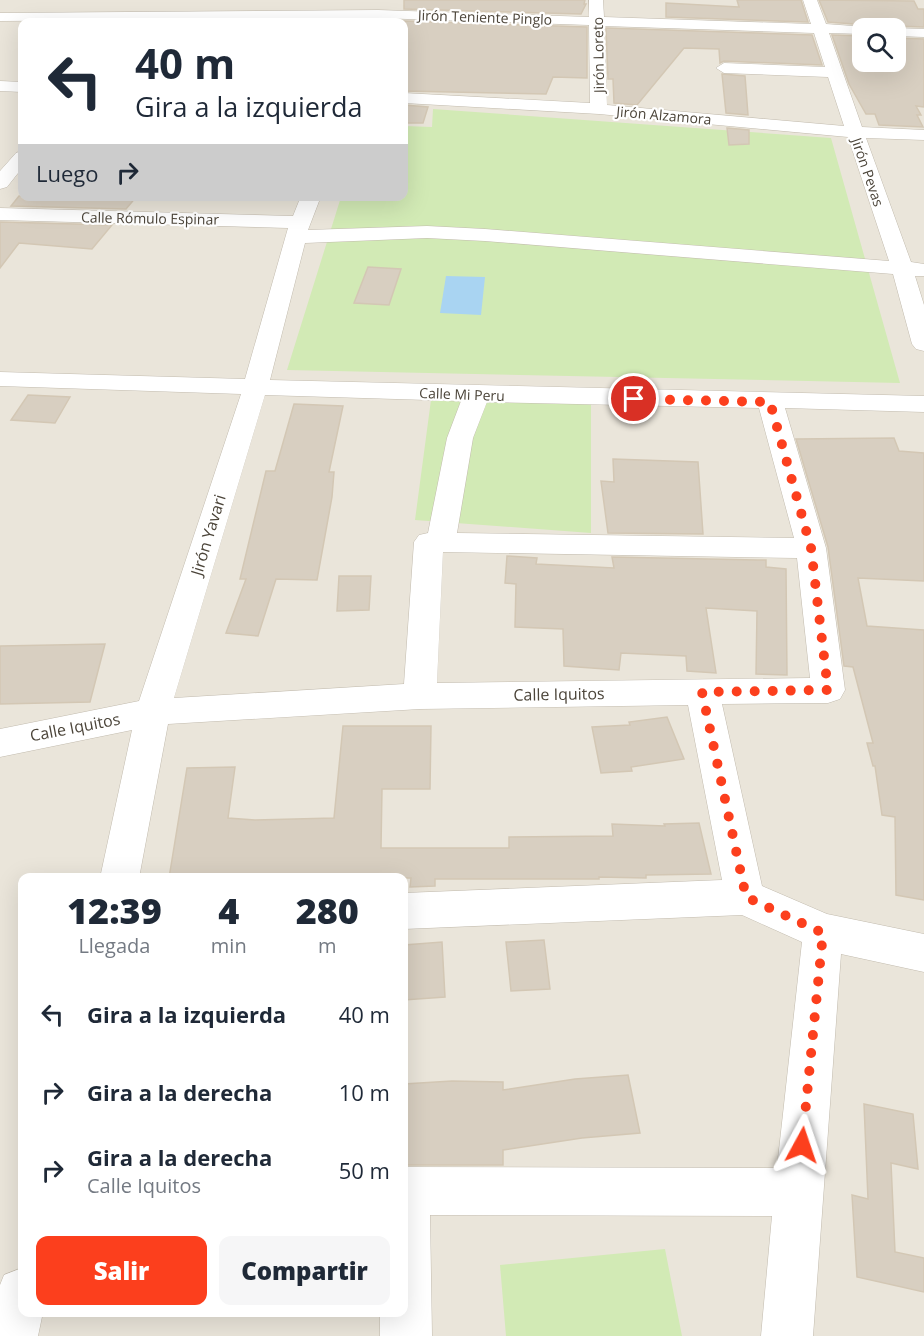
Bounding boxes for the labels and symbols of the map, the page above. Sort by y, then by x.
street label: Jirón Teniente Pinglo [416,5,552,29]
street label: Jirón Loreto [588,17,608,95]
street label: Jirón Alzamora [614,101,712,129]
street label: Jirón Pevas [847,133,889,209]
street label: Calle Rómulo Espinar [81,207,219,229]
pin [608,373,659,424]
street label: Calle Mi Peru [419,383,505,405]
street label: Jirón Yavari [185,492,231,580]
street label: Calle Iquitos [513,682,605,706]
street label: Calle Iquitos [28,707,122,747]
position arrow [770,1113,834,1177]

